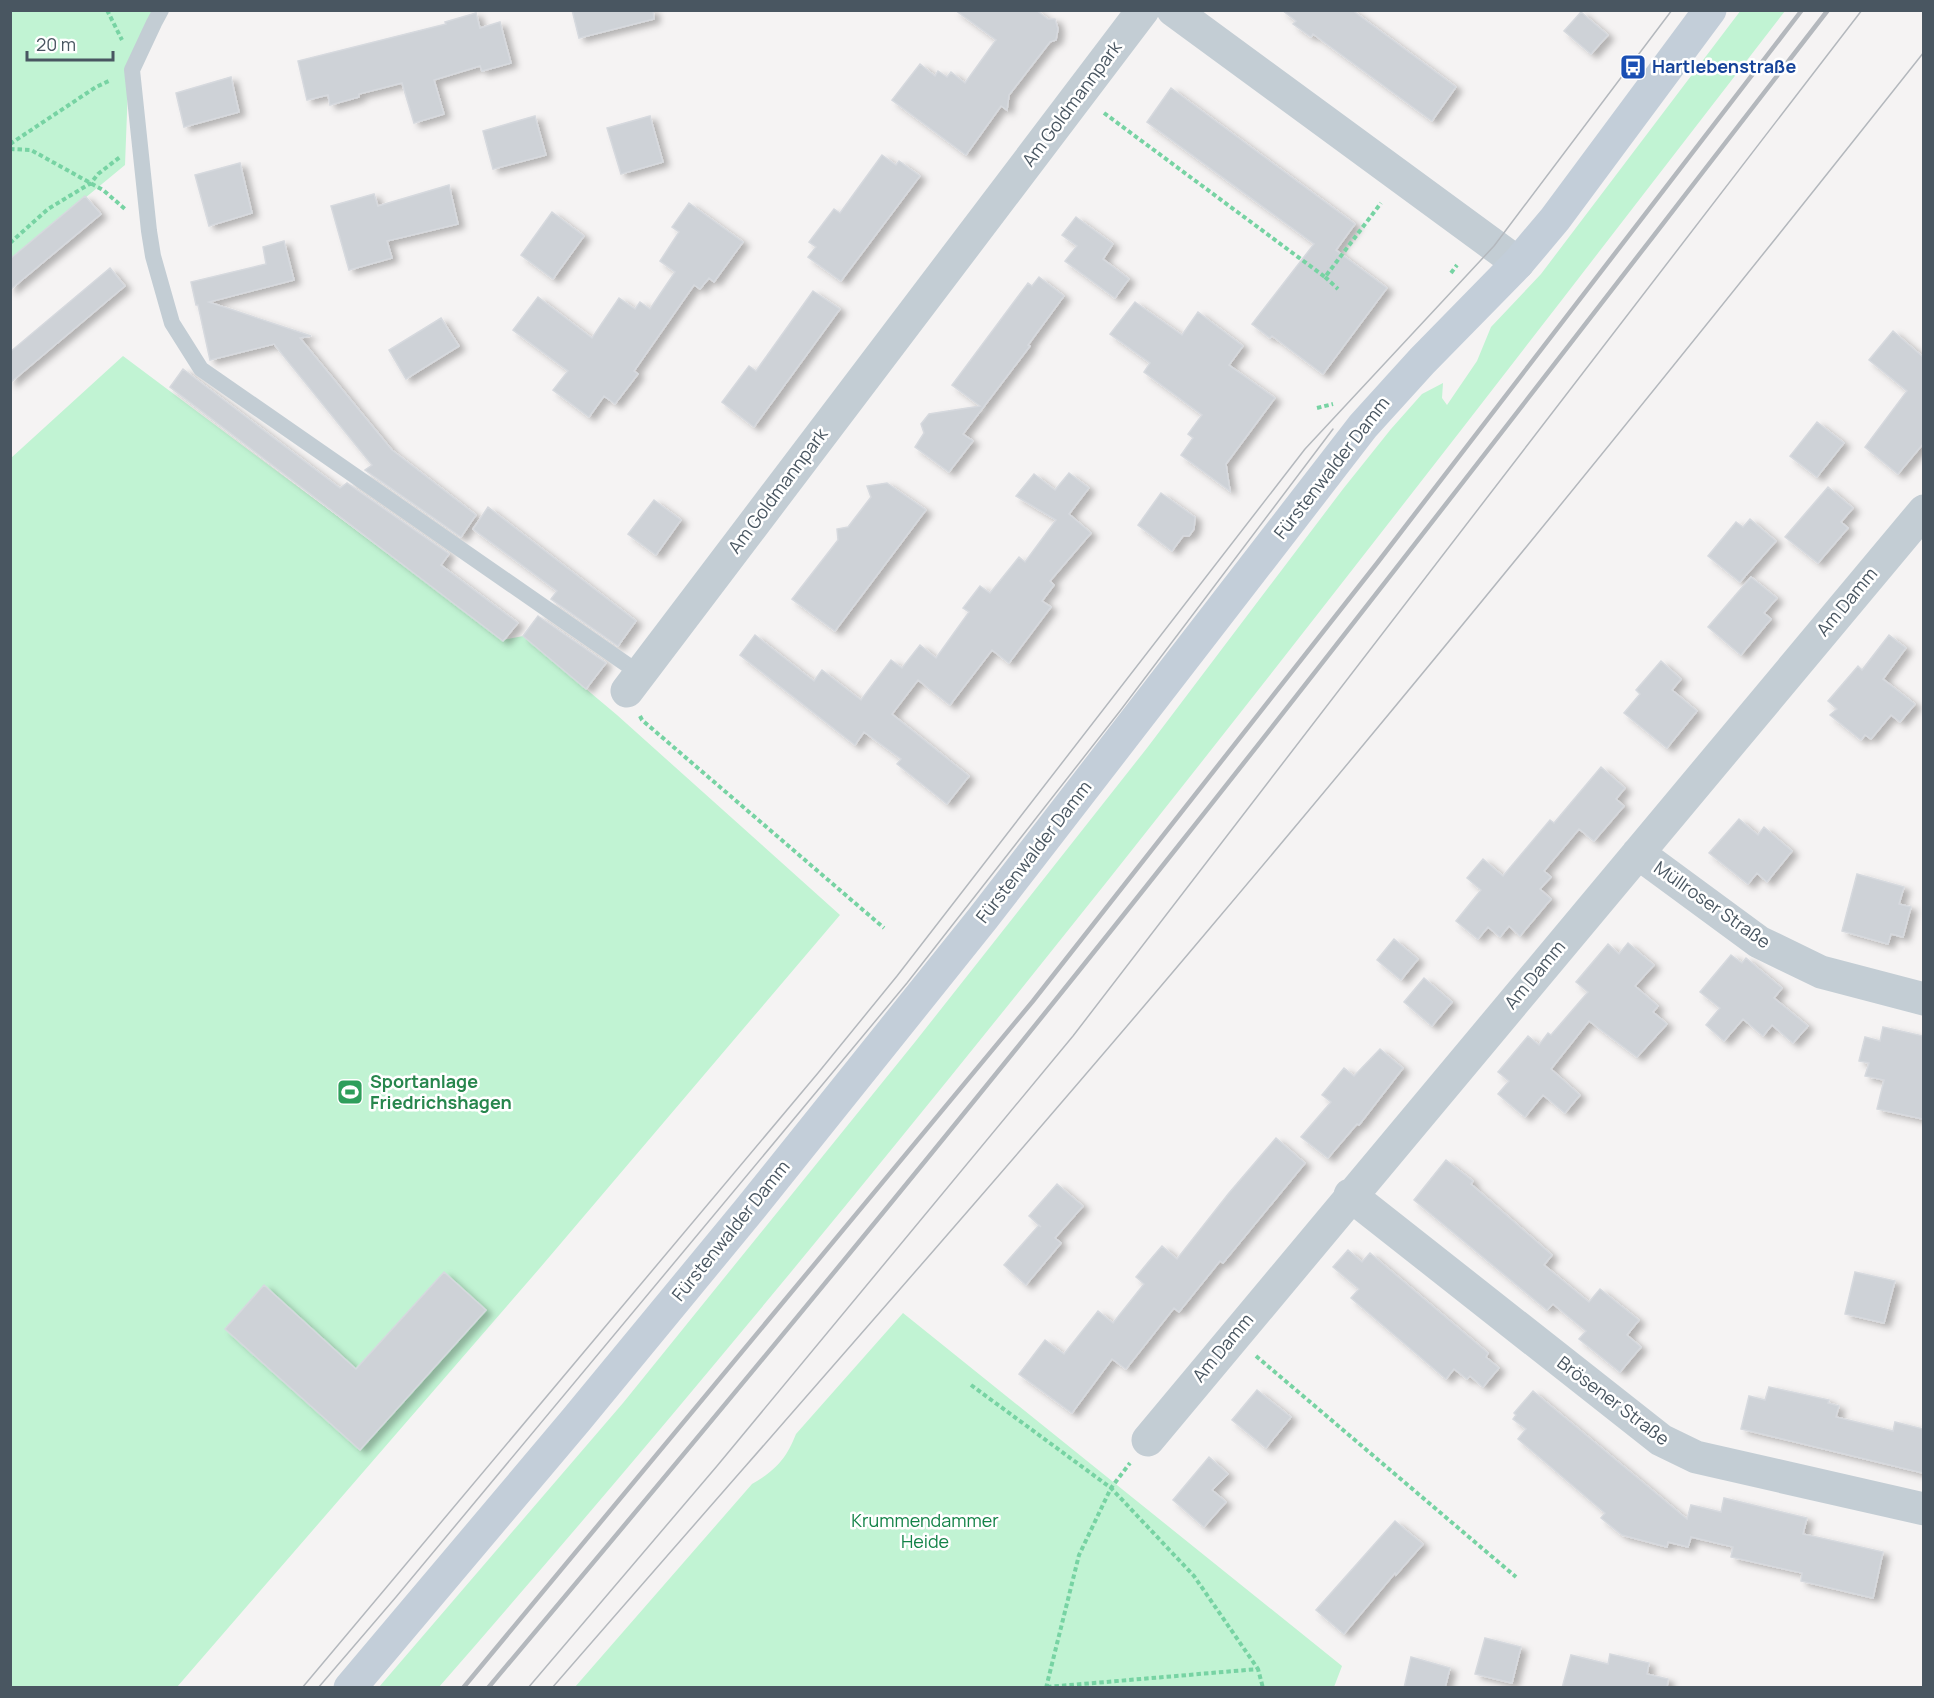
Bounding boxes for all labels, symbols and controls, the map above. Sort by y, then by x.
scale bar [27,24,112,62]
text: 20 m [36,32,76,56]
street label: Am Goldmannpark [1016,35,1127,171]
bus stop icon: Hartlebenstraße [1618,52,1648,82]
place label: Hartlebenstraße [1652,54,1796,78]
street label: Fürstenwalder Damm [1268,391,1394,544]
street label: Am Goldmannpark [722,422,833,558]
street label: Am Damm [1810,562,1882,641]
street label: Fürstenwalder Damm [970,775,1096,928]
street label: Müllroser Straße [1650,855,1776,953]
street label: Am Damm [1498,935,1570,1014]
place label: Sportanlage Friedrichshagen [370,1069,512,1114]
sports icon: Sportanlage Friedrichshagen [335,1077,365,1107]
street label: Fürstenwalder Damm [666,1155,794,1306]
street label: Am Damm [1186,1308,1258,1387]
street label: Brösener Straße [1553,1350,1675,1450]
park label: Krummendammer Heide [851,1508,999,1553]

